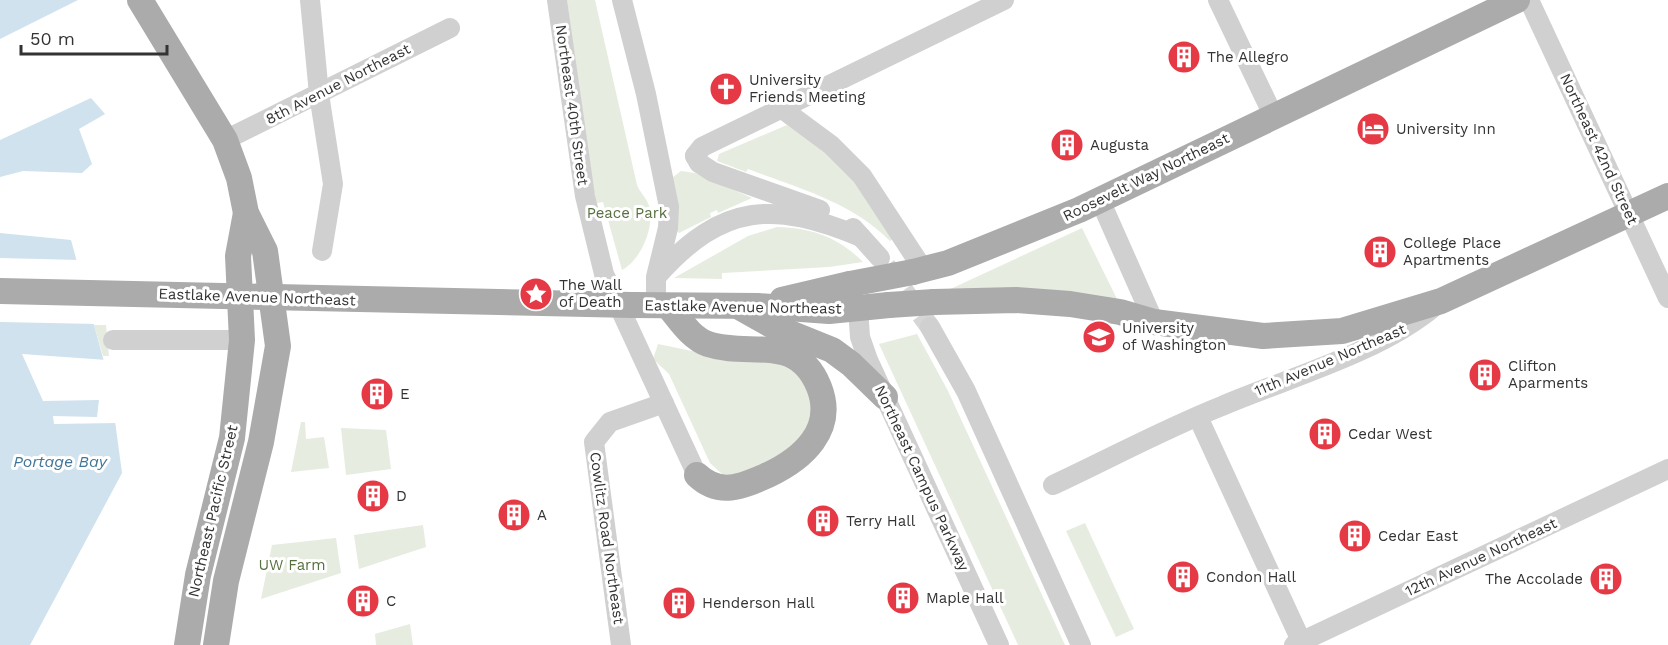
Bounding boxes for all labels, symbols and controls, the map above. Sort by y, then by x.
scale bar [21,18,166,56]
street label: Northeast 40th Street [552,24,592,187]
text: 50 m [30,28,75,49]
street label: 8th Avenue Northeast [263,39,414,128]
building icon: The Allegro [1166,39,1202,75]
place label: The Allegro [1207,48,1289,66]
church icon: University Friends Meeting [708,71,744,107]
place label: University Friends Meeting [749,71,865,106]
street label: Northeast 42nd Street [1556,71,1642,228]
hotel icon: University Inn [1355,111,1391,147]
place label: University Inn [1396,120,1496,138]
building icon: Augusta [1049,127,1085,163]
street label: Roosevelt Way Northeast [1060,129,1233,225]
place label: Augusta [1090,136,1149,154]
park label: Peace Park [587,204,668,222]
building icon: College Place Apartments [1362,234,1398,270]
place label: College Place Apartments [1403,234,1501,269]
place icon: The Wall of Death [518,276,554,312]
place label: The Wall of Death [559,276,622,311]
street label: Eastlake Avenue Northeast [158,285,357,309]
street label: Eastlake Avenue Northeast [644,296,843,318]
school or university icon: University of Washington [1081,319,1117,355]
place label: University of Washington [1122,319,1226,354]
street label: 11th Avenue Northeast [1252,320,1409,400]
building icon: Clifton Aparments [1467,357,1503,393]
place label: Clifton Aparments [1508,357,1588,392]
building icon: E [359,376,395,412]
street label: Northeast Campus Parkway [871,382,973,574]
place label: E [400,385,410,403]
building icon: Cedar West [1307,416,1343,452]
street label: Northeast Pacific Street [184,422,242,599]
place label: Cedar West [1348,425,1433,443]
street label: Cowlitz Road Northeast [586,451,628,626]
water label: Portage Bay [13,452,108,471]
building icon: D [355,478,391,514]
place label: D [396,487,407,505]
building icon: A [496,497,532,533]
building icon: Terry Hall [805,503,841,539]
place label: A [537,506,547,524]
place label: Terry Hall [846,512,916,530]
street label: 12th Avenue Northeast [1402,514,1560,600]
building icon: Cedar East [1337,518,1373,554]
place label: Cedar East [1378,527,1459,545]
park label: UW Farm [258,556,326,574]
building icon: Condon Hall [1165,559,1201,595]
building icon: The Accolade [1588,561,1624,597]
place label: Condon Hall [1206,568,1296,586]
place label: The Accolade [1485,570,1583,588]
building icon: Maple Hall [885,580,921,616]
building icon: C [345,583,381,619]
building icon: Henderson Hall [661,585,697,621]
place label: Maple Hall [926,589,1004,607]
place label: C [386,592,396,610]
place label: Henderson Hall [702,594,815,612]

